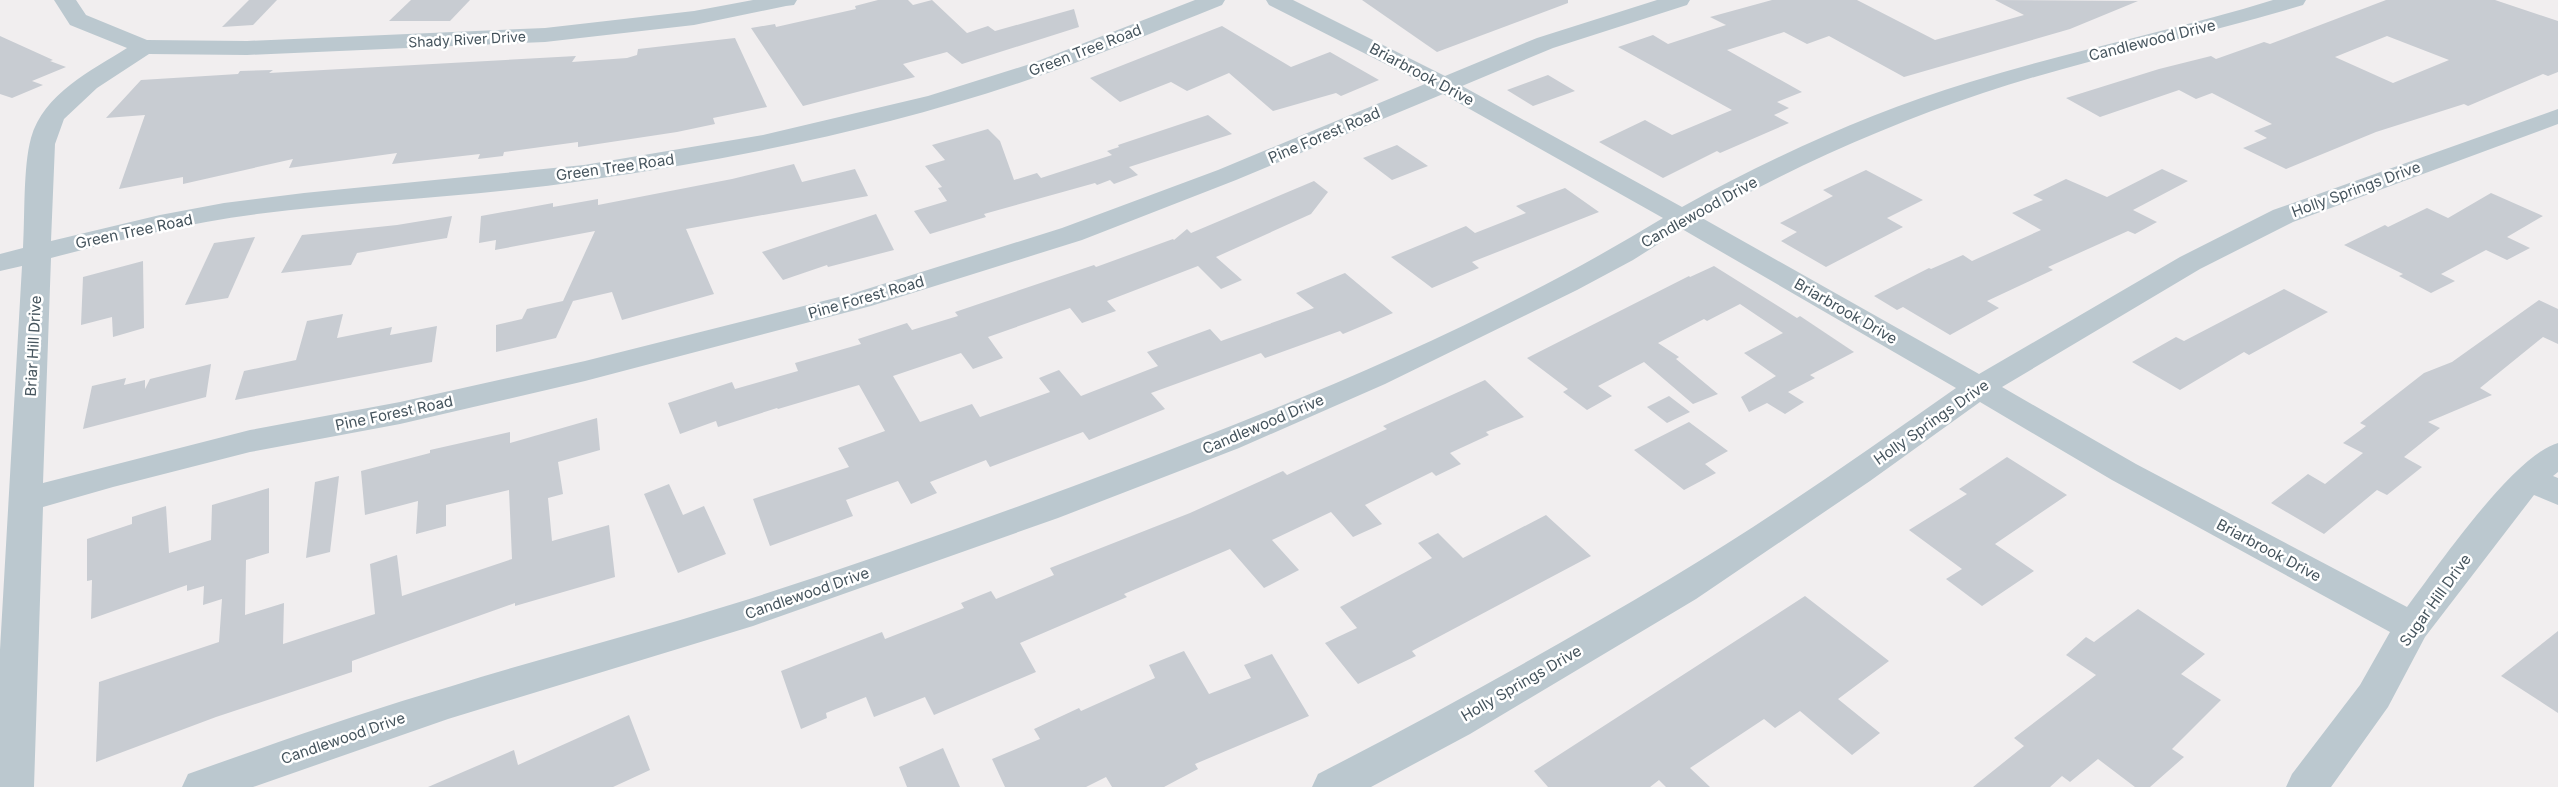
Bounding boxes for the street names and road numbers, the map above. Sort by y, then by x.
street label: Candlewood Drive [2087,15,2217,65]
street label: Green Tree Road [1026,20,1144,80]
street label: Shady River Drive [408,27,526,51]
street label: Briarbrook Drive [1366,38,1478,110]
street label: Pine Forest Road [1265,103,1383,167]
street label: Green Tree Road [555,149,675,185]
street label: Holly Springs Drive [2289,157,2423,221]
street label: Candlewood Drive [1637,172,1761,252]
street label: Green Tree Road [74,209,194,253]
street label: Pine Forest Road [806,271,926,323]
street label: Briarbrook Drive [1791,274,1901,348]
street label: Briar Hill Drive [21,295,45,397]
street label: Holly Springs Drive [1870,375,1992,469]
street label: Candlewood Drive [1199,390,1327,458]
street label: Pine Forest Road [333,391,455,435]
street label: Briarbrook Drive [2213,514,2325,586]
street label: Sugar Hill Drive [2395,550,2475,650]
street label: Candlewood Drive [742,563,872,623]
street label: Holly Springs Drive [1457,641,1585,725]
street label: Candlewood Drive [278,708,408,768]

